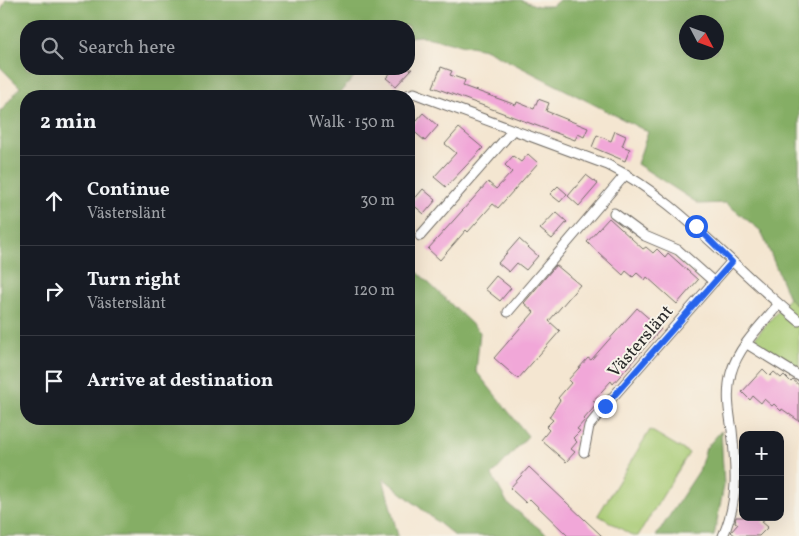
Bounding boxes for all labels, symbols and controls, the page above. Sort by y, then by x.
north arrow [679,15,724,60]
search box [20,20,415,75]
icon: search [38,34,66,62]
text: Search here [78,35,175,61]
text: 2 min [40,108,97,137]
text: Walk · 150 m [309,112,395,134]
text: Continue [87,177,170,203]
icon: ahead [40,187,68,215]
text: 30 m [360,190,395,212]
text: Västerslänt [87,203,166,225]
route start [685,215,708,238]
text: Turn right [87,267,180,293]
icon: right [40,277,68,305]
text: 120 m [353,280,395,302]
text: Västerslänt [87,293,166,315]
street label: Västerslänt [602,300,680,384]
icon: arrive [40,367,68,395]
text: Arrive at destination [87,368,273,394]
route end [594,395,617,418]
map controls [739,431,784,521]
button: + [739,431,784,476]
button: − [739,476,784,521]

